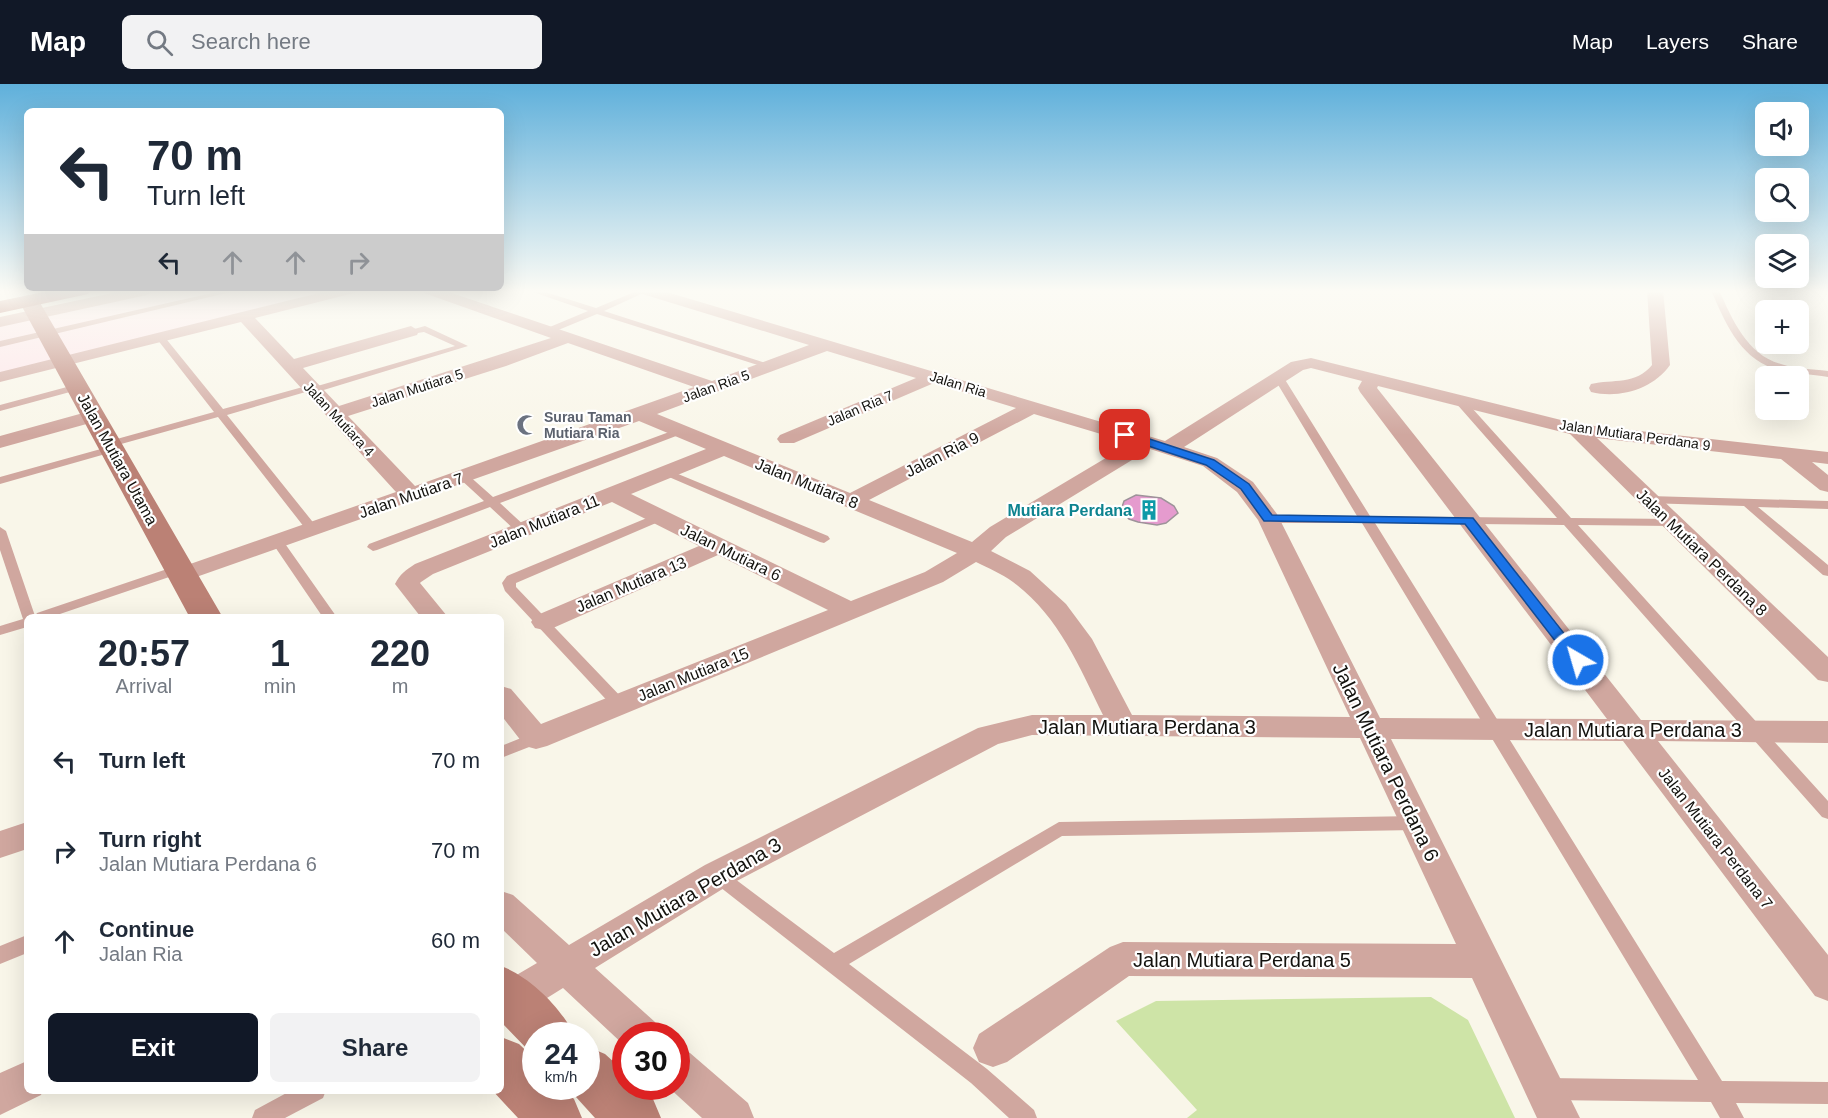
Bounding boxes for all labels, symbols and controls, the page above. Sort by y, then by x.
search box [122,15,542,69]
text: Map [30,26,86,57]
icon: search [143,26,176,59]
text: Search here [191,29,311,54]
text: Map [1572,30,1613,53]
text: Layers [1646,30,1709,53]
text: Share [1742,30,1798,53]
map controls [1755,102,1809,420]
button: sound [1755,102,1809,156]
icon: left [48,132,126,210]
text: 70 m [147,132,243,179]
button: search [1755,168,1809,222]
text: Turn left [147,181,245,211]
button: layers [1755,234,1809,288]
icon: left [153,246,186,279]
icon: ahead [216,246,249,279]
icon: ahead [279,246,312,279]
icon: right [342,246,375,279]
button: + [1755,300,1809,354]
street label: Jalan Mutiara 5 [369,366,465,410]
street label: Jalan Ria 5 [680,366,752,405]
button: − [1755,366,1809,420]
street label: Jalan Ria [928,368,988,400]
street label: Jalan Mutiara 4 [301,379,378,460]
street label: Jalan Ria 7 [825,387,896,429]
street label: Jalan Mutiara Utama [74,391,161,528]
place label: Surau Taman Mutiara Ria [544,409,632,441]
pin [1099,409,1150,460]
mosque icon: Surau Taman Mutiara Ria [515,413,539,437]
street label: Jalan Mutiara Perdana 9 [1558,416,1712,454]
icon: arrive [1108,418,1141,451]
street label: Jalan Ria 9 [903,429,982,480]
street label: Jalan Mutiara 8 [753,455,861,512]
street label: Jalan Mutiara 7 [357,470,466,521]
street label: Jalan Mutiara Perdana 8 [1633,486,1770,619]
street label: Jalan Mutiara 11 [487,492,602,551]
building icon: Mutiara Perdana [1137,498,1161,522]
place label: Mutiara Perdana [1008,502,1132,519]
street label: Jalan Mutiara 6 [678,521,784,584]
street label: Jalan Mutiara 13 [573,553,689,615]
position arrow [1546,628,1610,692]
text: 20:57 [98,633,190,674]
text: 1 [270,633,290,674]
text: 220 [370,633,430,674]
street label: Jalan Mutiara 15 [635,644,751,705]
street label: Jalan Mutiara Perdana 6 [1328,659,1444,865]
text: Arrival [116,675,172,697]
text: min [264,675,296,697]
text: m [392,675,408,697]
street label: Jalan Mutiara Perdana 3 [1038,716,1256,738]
street label: Jalan Mutiara Perdana 3 [1524,719,1742,741]
icon: left [48,745,81,778]
text: Turn left [99,748,185,773]
text: 70 m [431,748,480,773]
street label: Jalan Mutiara Perdana 7 [1655,764,1776,912]
text: Turn right [99,827,201,852]
street label: Jalan Mutiara Perdana 3 [585,833,785,961]
icon: right [48,835,81,868]
text: 70 m [431,838,480,863]
text: Jalan Mutiara Perdana 6 [99,853,317,875]
text: Continue [99,917,194,942]
icon: ahead [48,925,81,958]
text: 60 m [431,928,480,953]
text: Jalan Ria [99,943,182,965]
street label: Jalan Mutiara Perdana 5 [1133,949,1351,971]
button: Exit [48,1013,258,1082]
button: Share [270,1013,480,1082]
speed limit sign: 30 [612,1022,690,1100]
text: 24 [544,1037,578,1070]
text: km/h [545,1068,577,1085]

